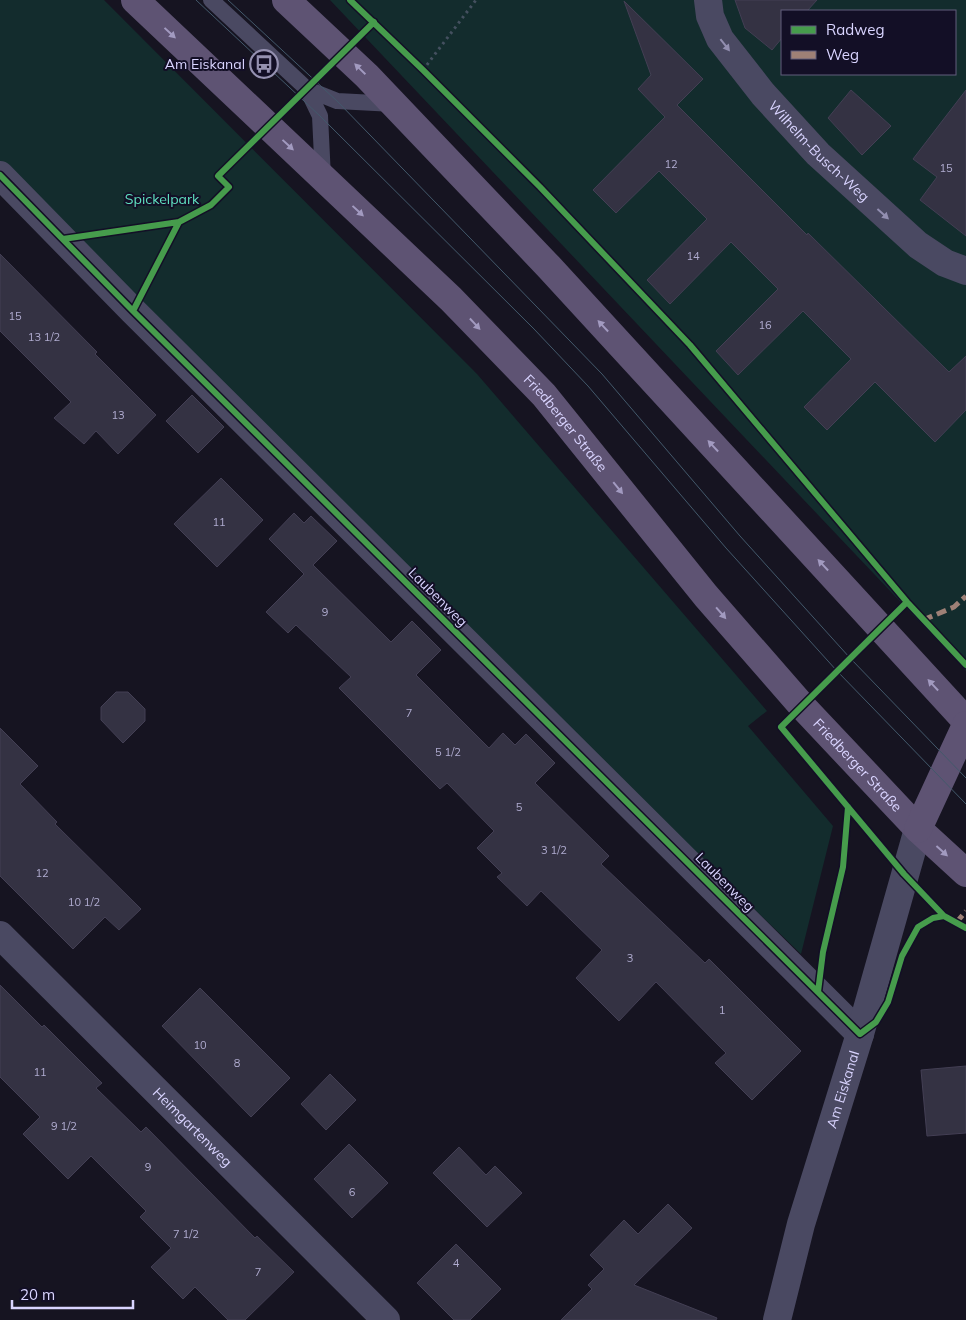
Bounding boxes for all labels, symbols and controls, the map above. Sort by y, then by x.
legend [781,10,956,75]
text: Radweg [826,20,884,39]
one-way arrow [164,27,176,39]
one-way arrow [719,38,730,51]
text: Weg [826,45,859,64]
bus stop icon: Am Eiskanal [249,49,279,79]
place label: Am Eiskanal [165,55,245,73]
one-way arrow [354,63,366,75]
street label: Wilhelm-Busch-Weg [765,97,873,205]
one-way arrow [282,139,294,151]
house number: 12 [664,157,678,171]
house number: 15 [939,161,953,175]
park label: Spickelpark [125,190,200,208]
one-way arrow [352,205,364,217]
one-way arrow [877,208,889,220]
house number: 14 [686,249,700,263]
house number: 15 [8,309,22,323]
one-way arrow [469,318,481,330]
house number: 16 [758,318,772,332]
one-way arrow [597,321,609,333]
house number: 13 1/2 [28,330,61,344]
street label: Friedberger Straße [520,370,611,475]
house number: 13 [111,408,125,422]
one-way arrow [707,440,719,452]
one-way arrow [613,481,624,494]
house number: 11 [212,515,226,529]
one-way arrow [817,560,829,572]
street label: Laubenweg [405,564,471,630]
house number: 9 [322,605,328,619]
one-way arrow [716,607,727,620]
one-way arrow [927,679,939,691]
house number: 7 [406,706,412,720]
street label: Friedberger Straße [809,715,906,815]
house number: 5 1/2 [435,745,461,759]
house number: 5 [516,800,523,814]
house number: 3 1/2 [541,843,567,857]
one-way arrow [936,845,948,857]
street label: Laubenweg [692,849,758,915]
house number: 12 [35,866,49,880]
house number: 10 1/2 [68,895,101,909]
house number: 3 [627,951,633,965]
house number: 1 [719,1003,725,1017]
house number: 10 [193,1038,207,1052]
street label: Am Eiskanal [822,1048,863,1130]
house number: 8 [234,1056,241,1070]
house number: 11 [33,1065,47,1079]
street label: Heimgartenweg [149,1084,236,1171]
house number: 9 1/2 [51,1119,77,1133]
house number: 9 [145,1160,151,1174]
house number: 6 [349,1185,356,1199]
house number: 7 1/2 [173,1227,199,1241]
house number: 4 [453,1256,460,1270]
house number: 7 [255,1265,261,1279]
scale bar [12,1278,134,1310]
text: 20 m [20,1285,55,1304]

